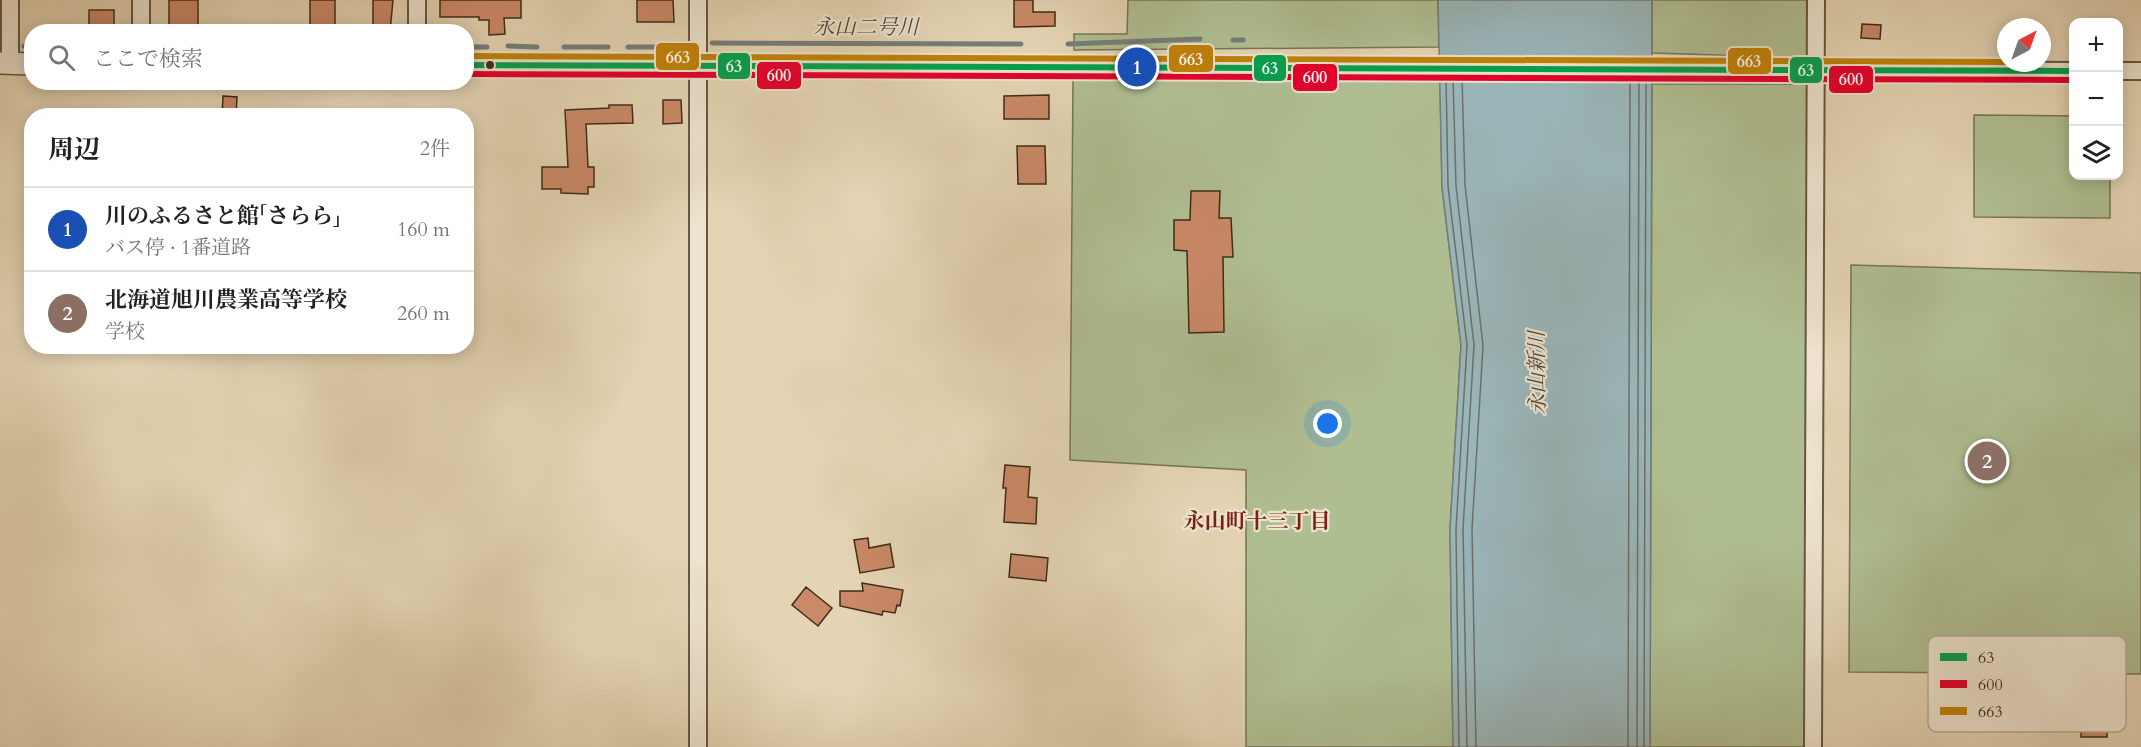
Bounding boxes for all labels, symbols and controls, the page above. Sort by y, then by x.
water label: 永山二号川 [814,13,920,42]
north arrow [1997,18,2051,72]
map controls [2069,18,2123,180]
button: + [2069,18,2123,72]
search box [24,24,474,90]
icon: search [45,41,78,74]
line badge: 663 [655,42,700,71]
text: ここで検索 [93,44,203,74]
pin: 1 [1118,44,1156,90]
line badge: 663 [1168,44,1214,73]
text: 663 [666,47,690,69]
line badge: 663 [1727,47,1772,75]
text: 663 [1179,49,1203,71]
text: 663 [1737,51,1761,73]
line badge: 63 [717,52,751,80]
line badge: 63 [1253,54,1287,82]
text: 63 [726,56,742,78]
line badge: 63 [1789,56,1823,84]
text: 63 [1262,58,1278,80]
unlabelled marker [484,59,496,71]
text: 63 [1798,60,1814,82]
line badge: 600 [756,61,802,90]
line badge: 600 [1292,63,1338,92]
text: 600 [767,65,791,87]
line badge: 600 [1828,65,1874,94]
text: 600 [1303,67,1327,89]
text: 600 [1839,69,1863,91]
button: − [2069,72,2123,126]
button: layers [2069,126,2123,180]
text: 周辺 [48,132,100,167]
text: 2件 [420,135,450,162]
text: 川のふるさと館「さらら」 [105,201,341,231]
text: 1 [62,216,73,243]
text: 160 m [397,216,450,243]
text: バス停 · 1番道路 [105,234,251,261]
text: 北海道旭川農業高等学校 [105,285,347,315]
text: 2 [62,300,73,327]
text: 260 m [397,300,450,327]
text: 学校 [105,318,145,345]
water label: 永山新川 [1522,329,1553,415]
your location [1313,409,1342,438]
pin: 2 [1968,438,2006,484]
district label: 永山町十三丁目 [1184,507,1331,536]
legend [1928,636,2126,732]
text: 63 [1978,647,1994,669]
text: 600 [1978,674,2003,696]
text: 663 [1978,701,2003,723]

